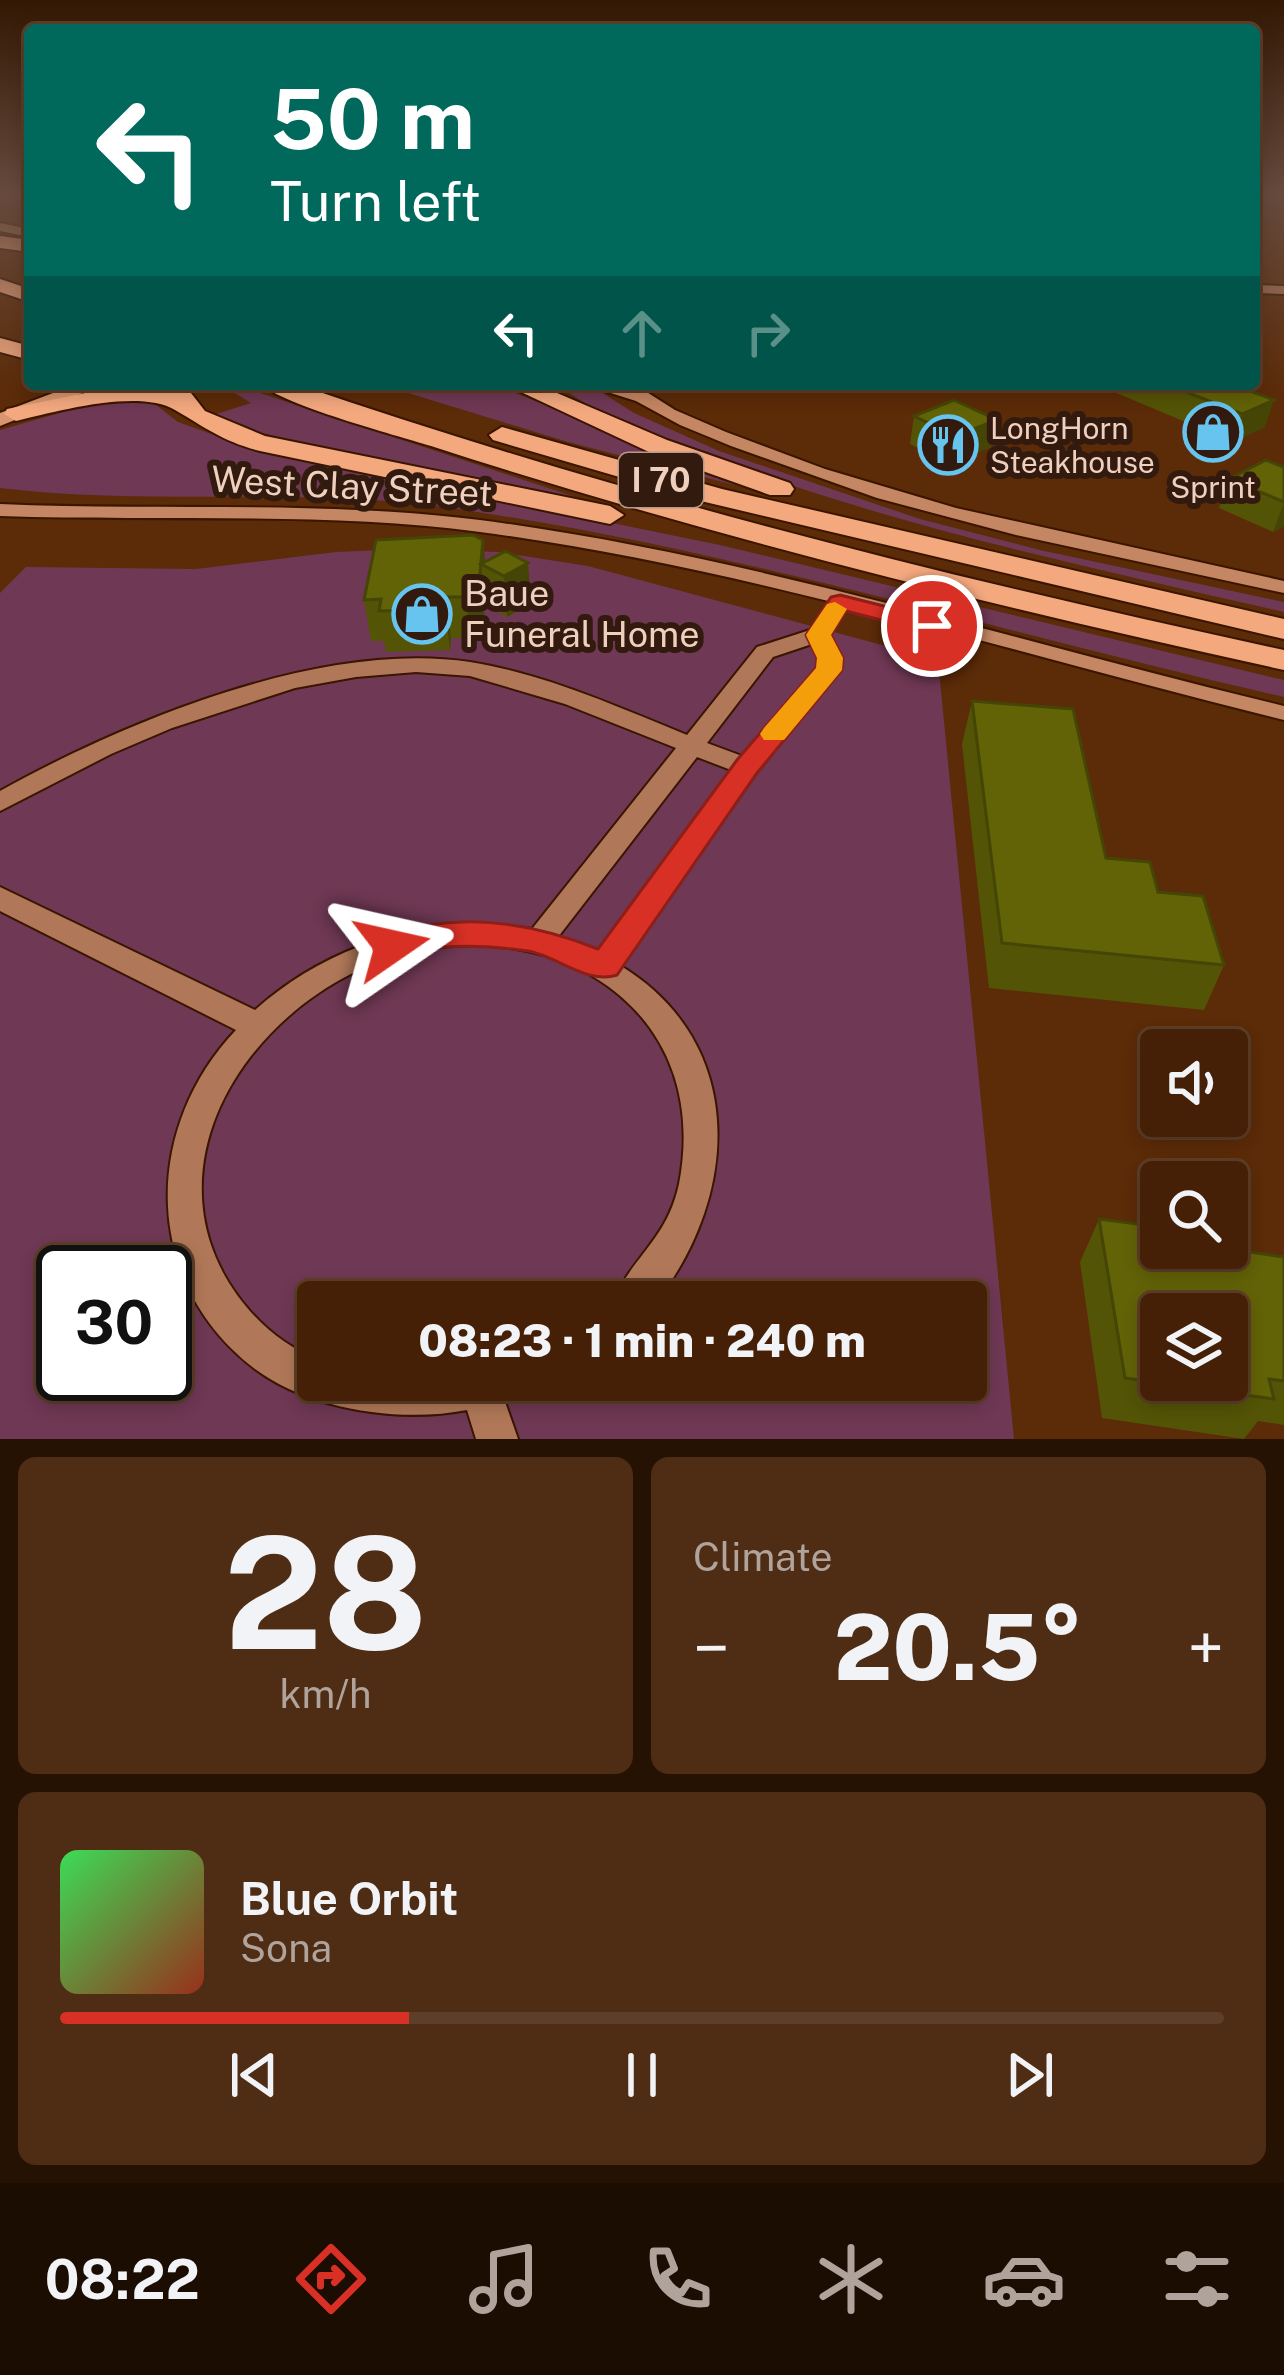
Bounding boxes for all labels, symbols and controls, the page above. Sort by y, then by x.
text: 50 m [270,69,475,168]
icon: left [72,72,228,228]
text: Turn left [270,170,481,233]
icon: left [483,300,549,366]
icon: ahead [609,300,675,366]
icon: right [735,300,801,366]
shop icon: Sprint [1182,401,1244,463]
place label: LongHorn Steakhouse [990,410,1155,480]
restaurant icon: LongHorn Steakhouse [917,414,979,476]
road number: I 70 [619,453,703,507]
street label: West Clay Street [210,458,494,514]
place label: Sprint [1170,469,1256,505]
place label: Baue Funeral Home [464,572,700,655]
pin [881,575,983,677]
shop icon: Baue Funeral Home [391,583,453,645]
icon: arrive [899,593,965,659]
position arrow [329,883,455,1009]
map controls [1140,1029,1248,1401]
button: sound [1140,1029,1248,1137]
button: search [1140,1161,1248,1269]
speed limit sign: 30 [36,1245,192,1401]
button: layers [1140,1293,1248,1401]
text: 08:23 · 1 min · 240 m [418,1314,866,1367]
text: 28 [224,1501,427,1684]
text: Climate [693,1534,833,1580]
text: 20.5° [834,1594,1083,1700]
text: − [693,1609,730,1687]
text: + [1187,1609,1224,1687]
text: km/h [280,1671,371,1717]
text: Blue Orbit [240,1872,458,1925]
text: Sona [240,1925,332,1971]
icon: previous [221,2042,287,2108]
icon: pause [609,2042,675,2108]
icon: next [997,2042,1063,2108]
icon: directions [289,2237,373,2321]
icon: music [462,2237,546,2321]
icon: phone [636,2237,720,2321]
icon: climate [809,2237,893,2321]
icon: car [982,2237,1066,2321]
icon: filters [1155,2237,1239,2321]
text: 08:22 [45,2248,200,2311]

